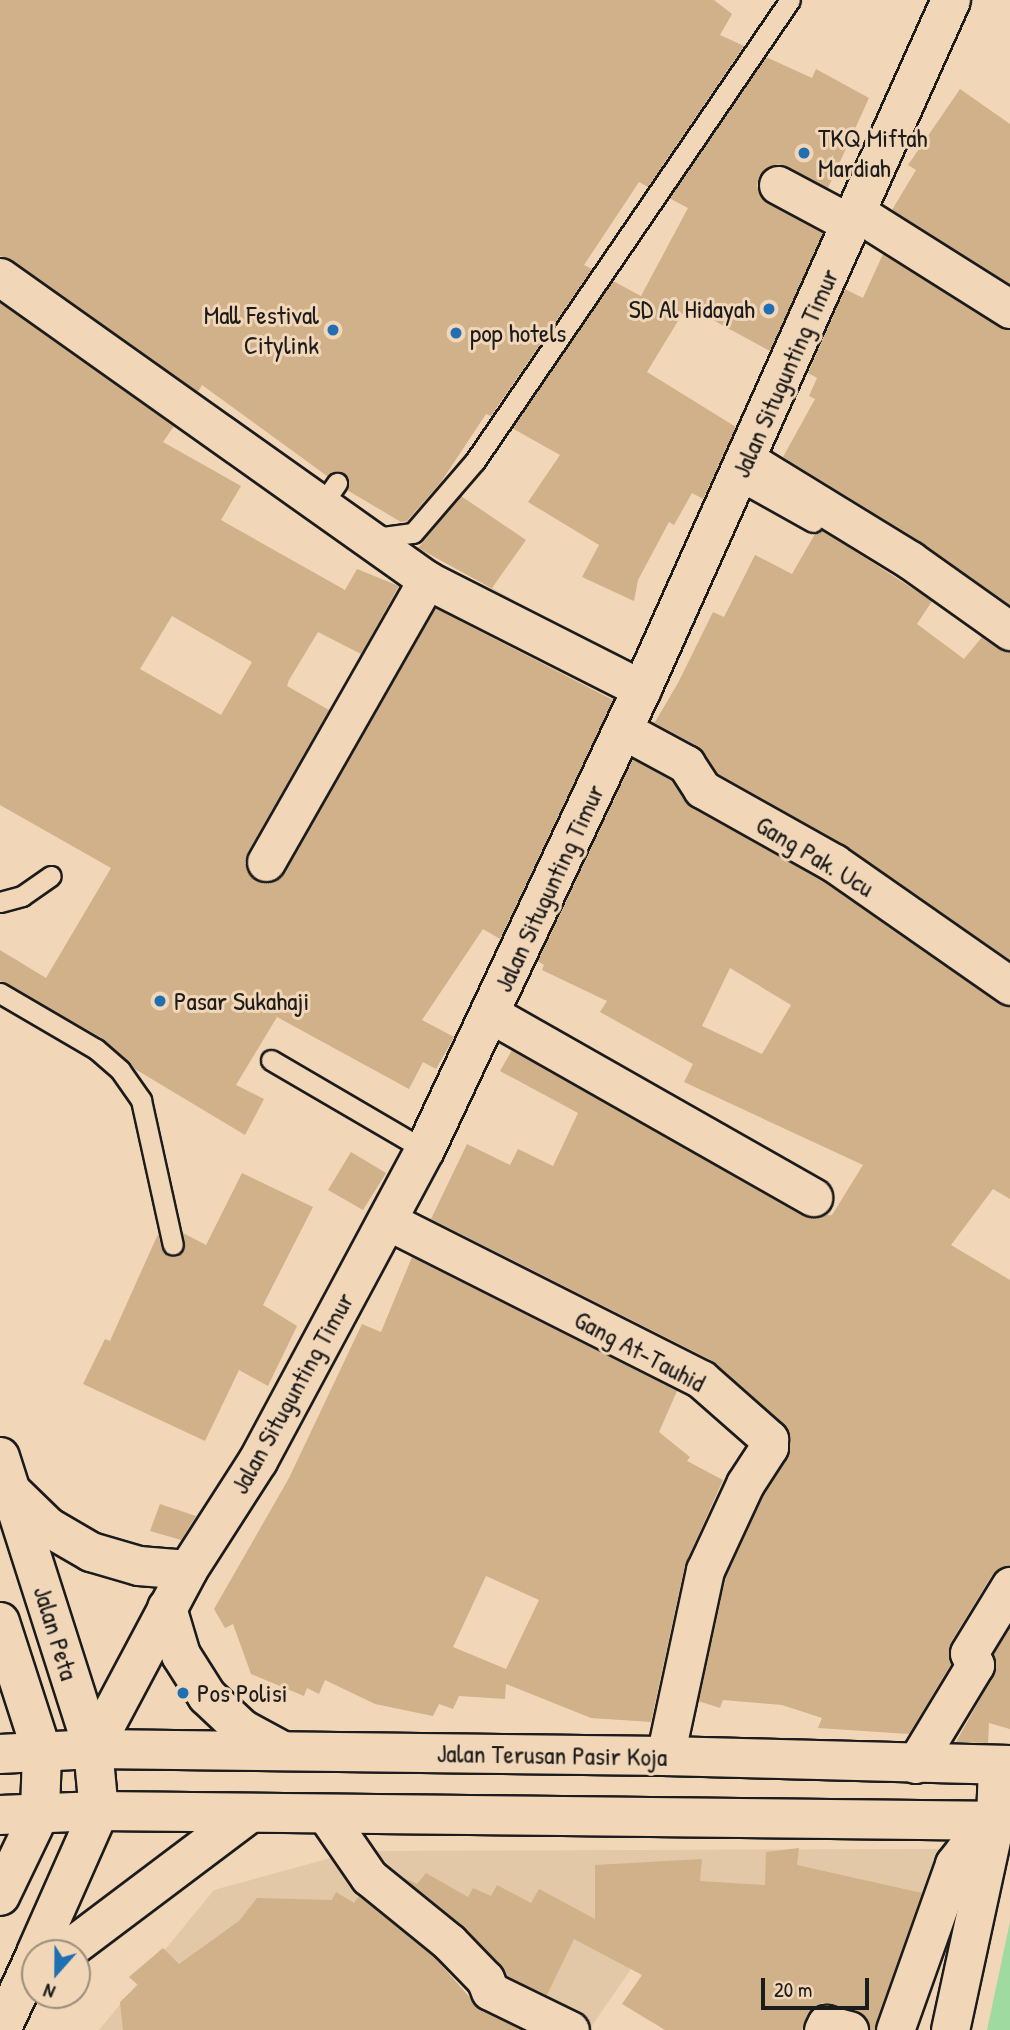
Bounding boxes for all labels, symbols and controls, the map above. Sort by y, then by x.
place label: TKQ Miftah Mardiah [818,122,927,184]
marker: TKQ Miftah Mardiah [796,145,812,161]
street label: Jalan Situgunting Timur [725,264,845,482]
place label: SD Al Hidayah [629,293,755,325]
place label: Mall Festival Citylink [204,299,319,360]
marker: SD Al Hidayah [761,301,777,317]
place label: pop hotels [470,317,566,349]
marker: Mall Festival Citylink [325,322,341,338]
marker: pop hotels [448,325,464,341]
street label: Jalan Situgunting Timur [487,779,611,997]
street label: Gang Pak. Ucu [750,809,880,903]
place label: Pasar Sukahaji [174,985,309,1017]
marker: Pasar Sukahaji [152,993,168,1009]
street label: Jalan Situgunting Timur [224,1287,360,1499]
street label: Gang At-Tauhid [569,1303,711,1399]
street label: Jalan Peta [27,1582,85,1684]
place label: Pos Polisi [197,1677,288,1709]
marker: Pos Polisi [175,1685,191,1701]
street label: Jalan Terusan Pasir Koja [437,1737,667,1773]
north arrow [21,1939,91,2009]
scale bar [765,1964,874,2008]
text: 20 m [774,1975,812,2004]
text: N [40,1978,59,2006]

